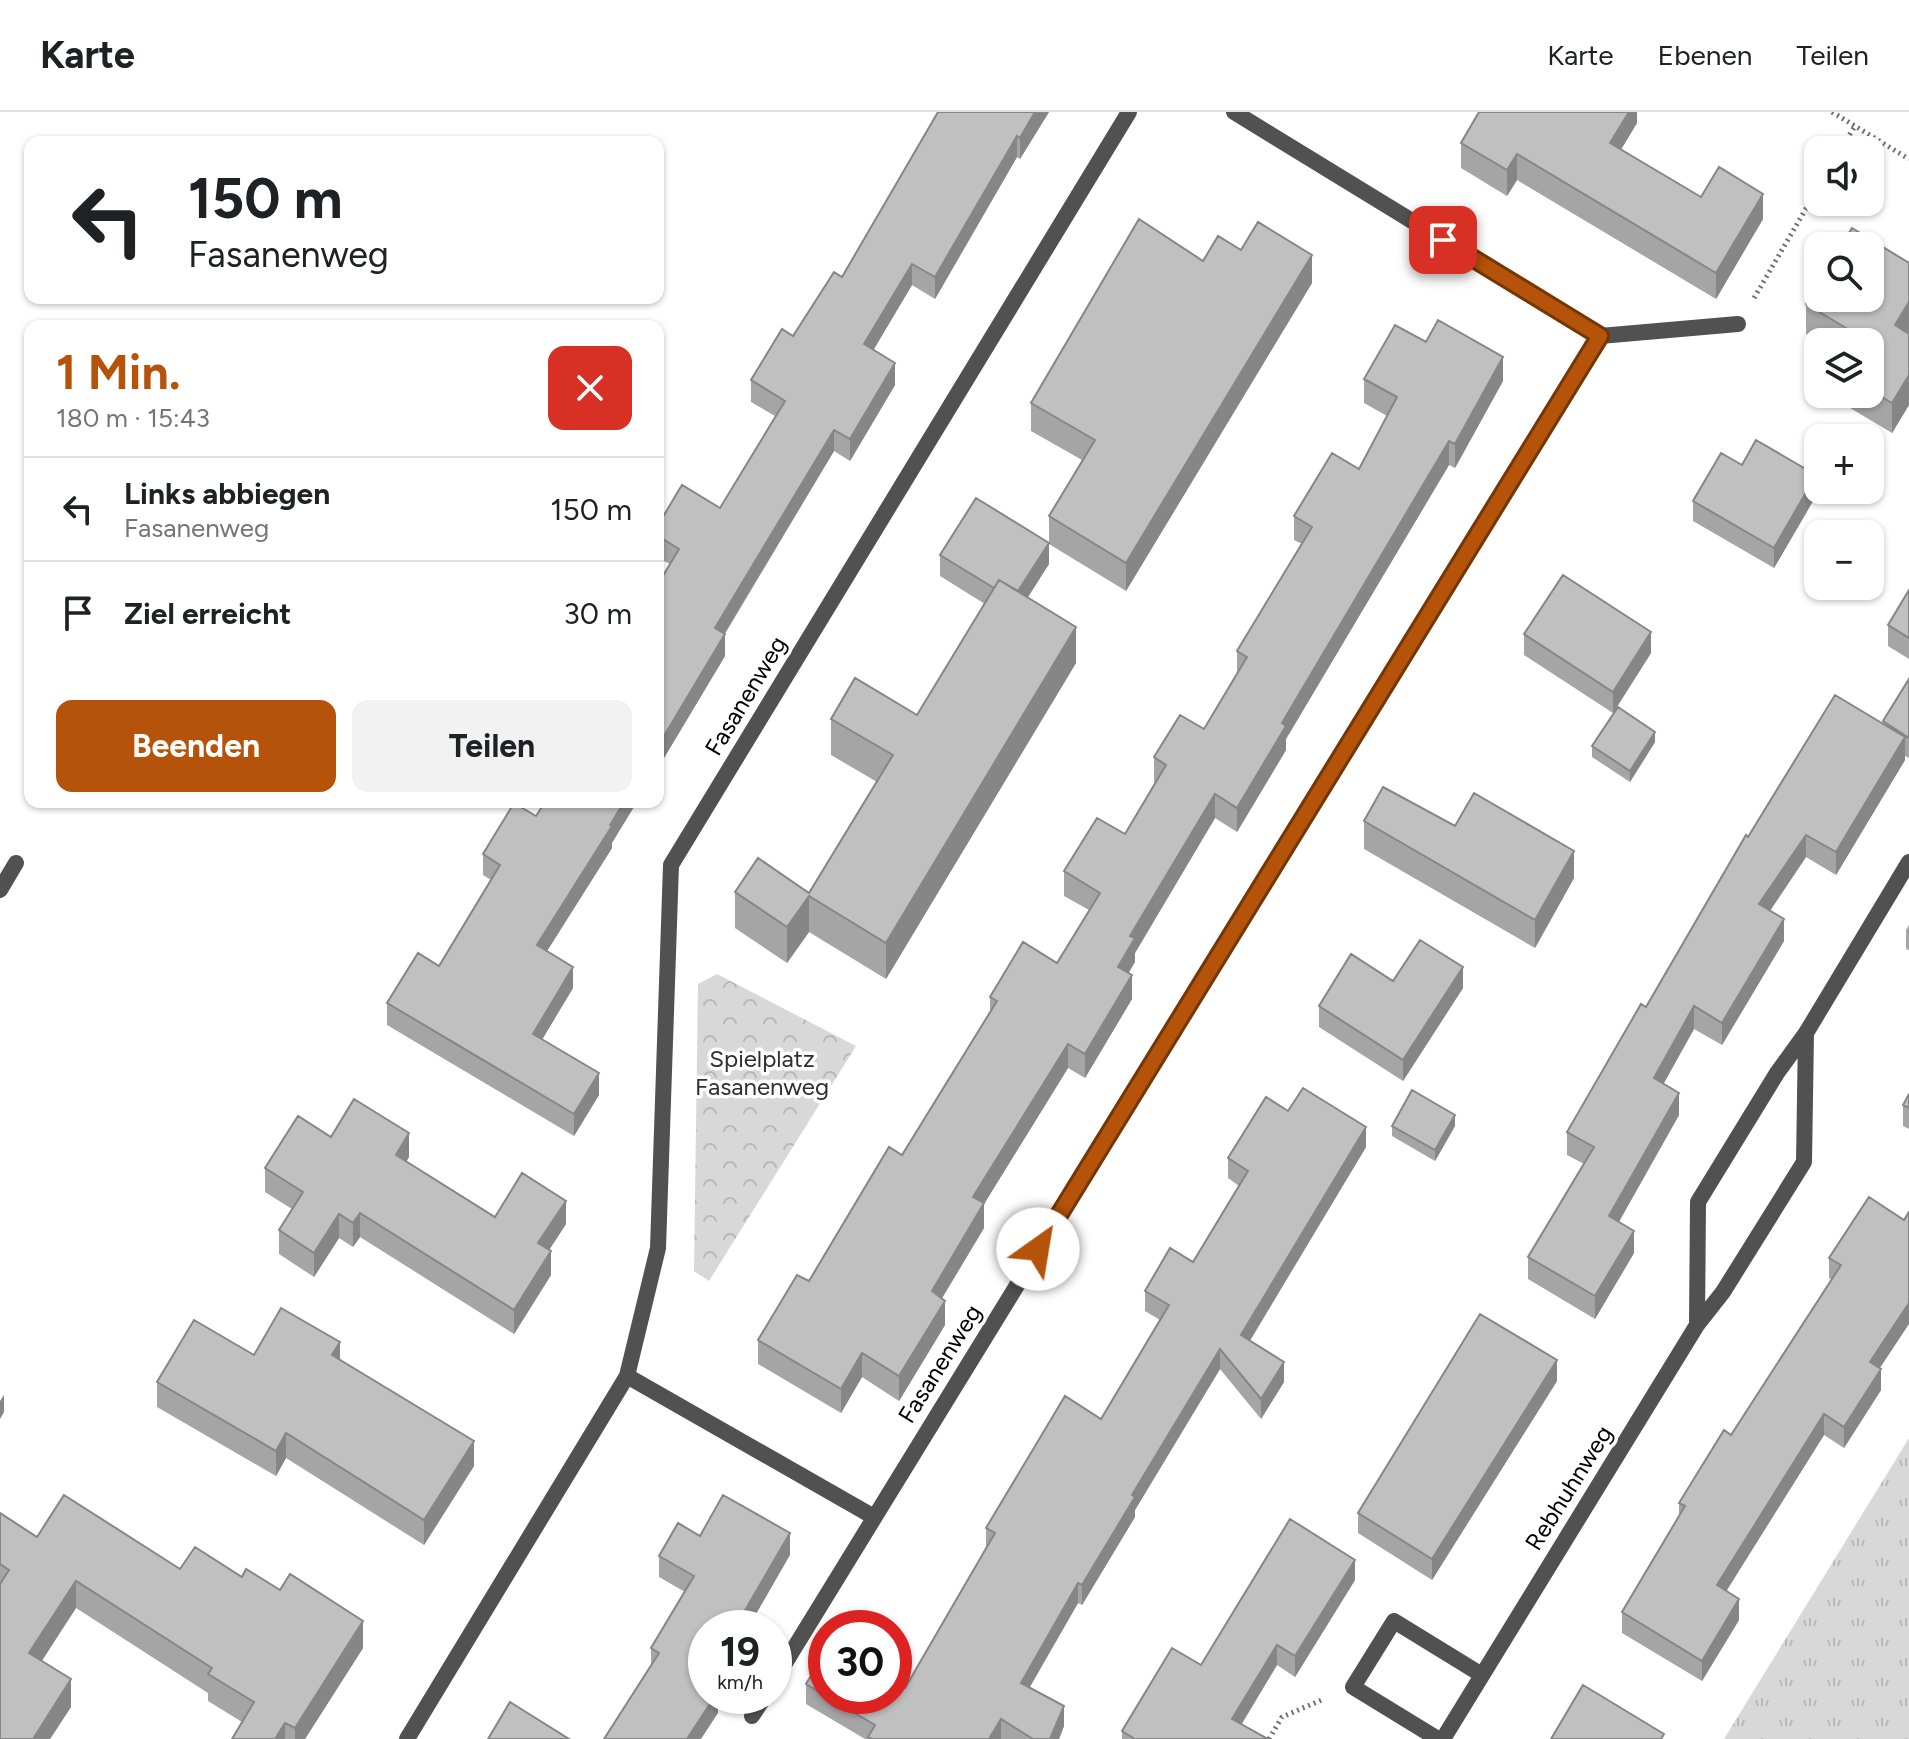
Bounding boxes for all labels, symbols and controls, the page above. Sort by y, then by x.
text: Karte [40,32,135,78]
text: Karte [1547,38,1614,72]
text: Ebenen [1658,38,1752,72]
text: Teilen [1796,38,1869,72]
map controls [1804,136,1884,600]
button: sound [1804,136,1884,216]
text: 150 m [188,165,343,232]
icon: left [56,168,160,272]
pin [1409,206,1477,274]
icon: arrive [1421,218,1465,262]
button: search [1804,232,1884,312]
text: Fasanenweg [188,233,389,276]
button: layers [1804,328,1884,408]
text: 1 Min. [56,343,181,401]
button: close [548,346,632,430]
text: 180 m · 15:43 [56,402,210,434]
button: + [1804,424,1884,504]
text: Links abbiegen [124,475,330,512]
icon: left [56,487,100,531]
text: 150 m [550,491,632,528]
text: Fasanenweg [124,512,269,544]
button: − [1804,520,1884,600]
icon: arrive [56,591,100,635]
text: Ziel erreicht [124,595,291,632]
text: 30 m [564,595,632,632]
street label: Fasanenweg [699,631,793,761]
button: Beenden [56,700,336,792]
button: Teilen [352,700,632,792]
park label: Spielplatz Fasanenweg [695,1044,829,1101]
position arrow [996,1207,1080,1291]
street label: Fasanenweg [892,1299,987,1428]
street label: Rebhuhnweg [1519,1420,1618,1555]
speed limit sign: 30 [808,1610,912,1714]
text: 19 [720,1628,760,1676]
text: km/h [717,1670,763,1694]

